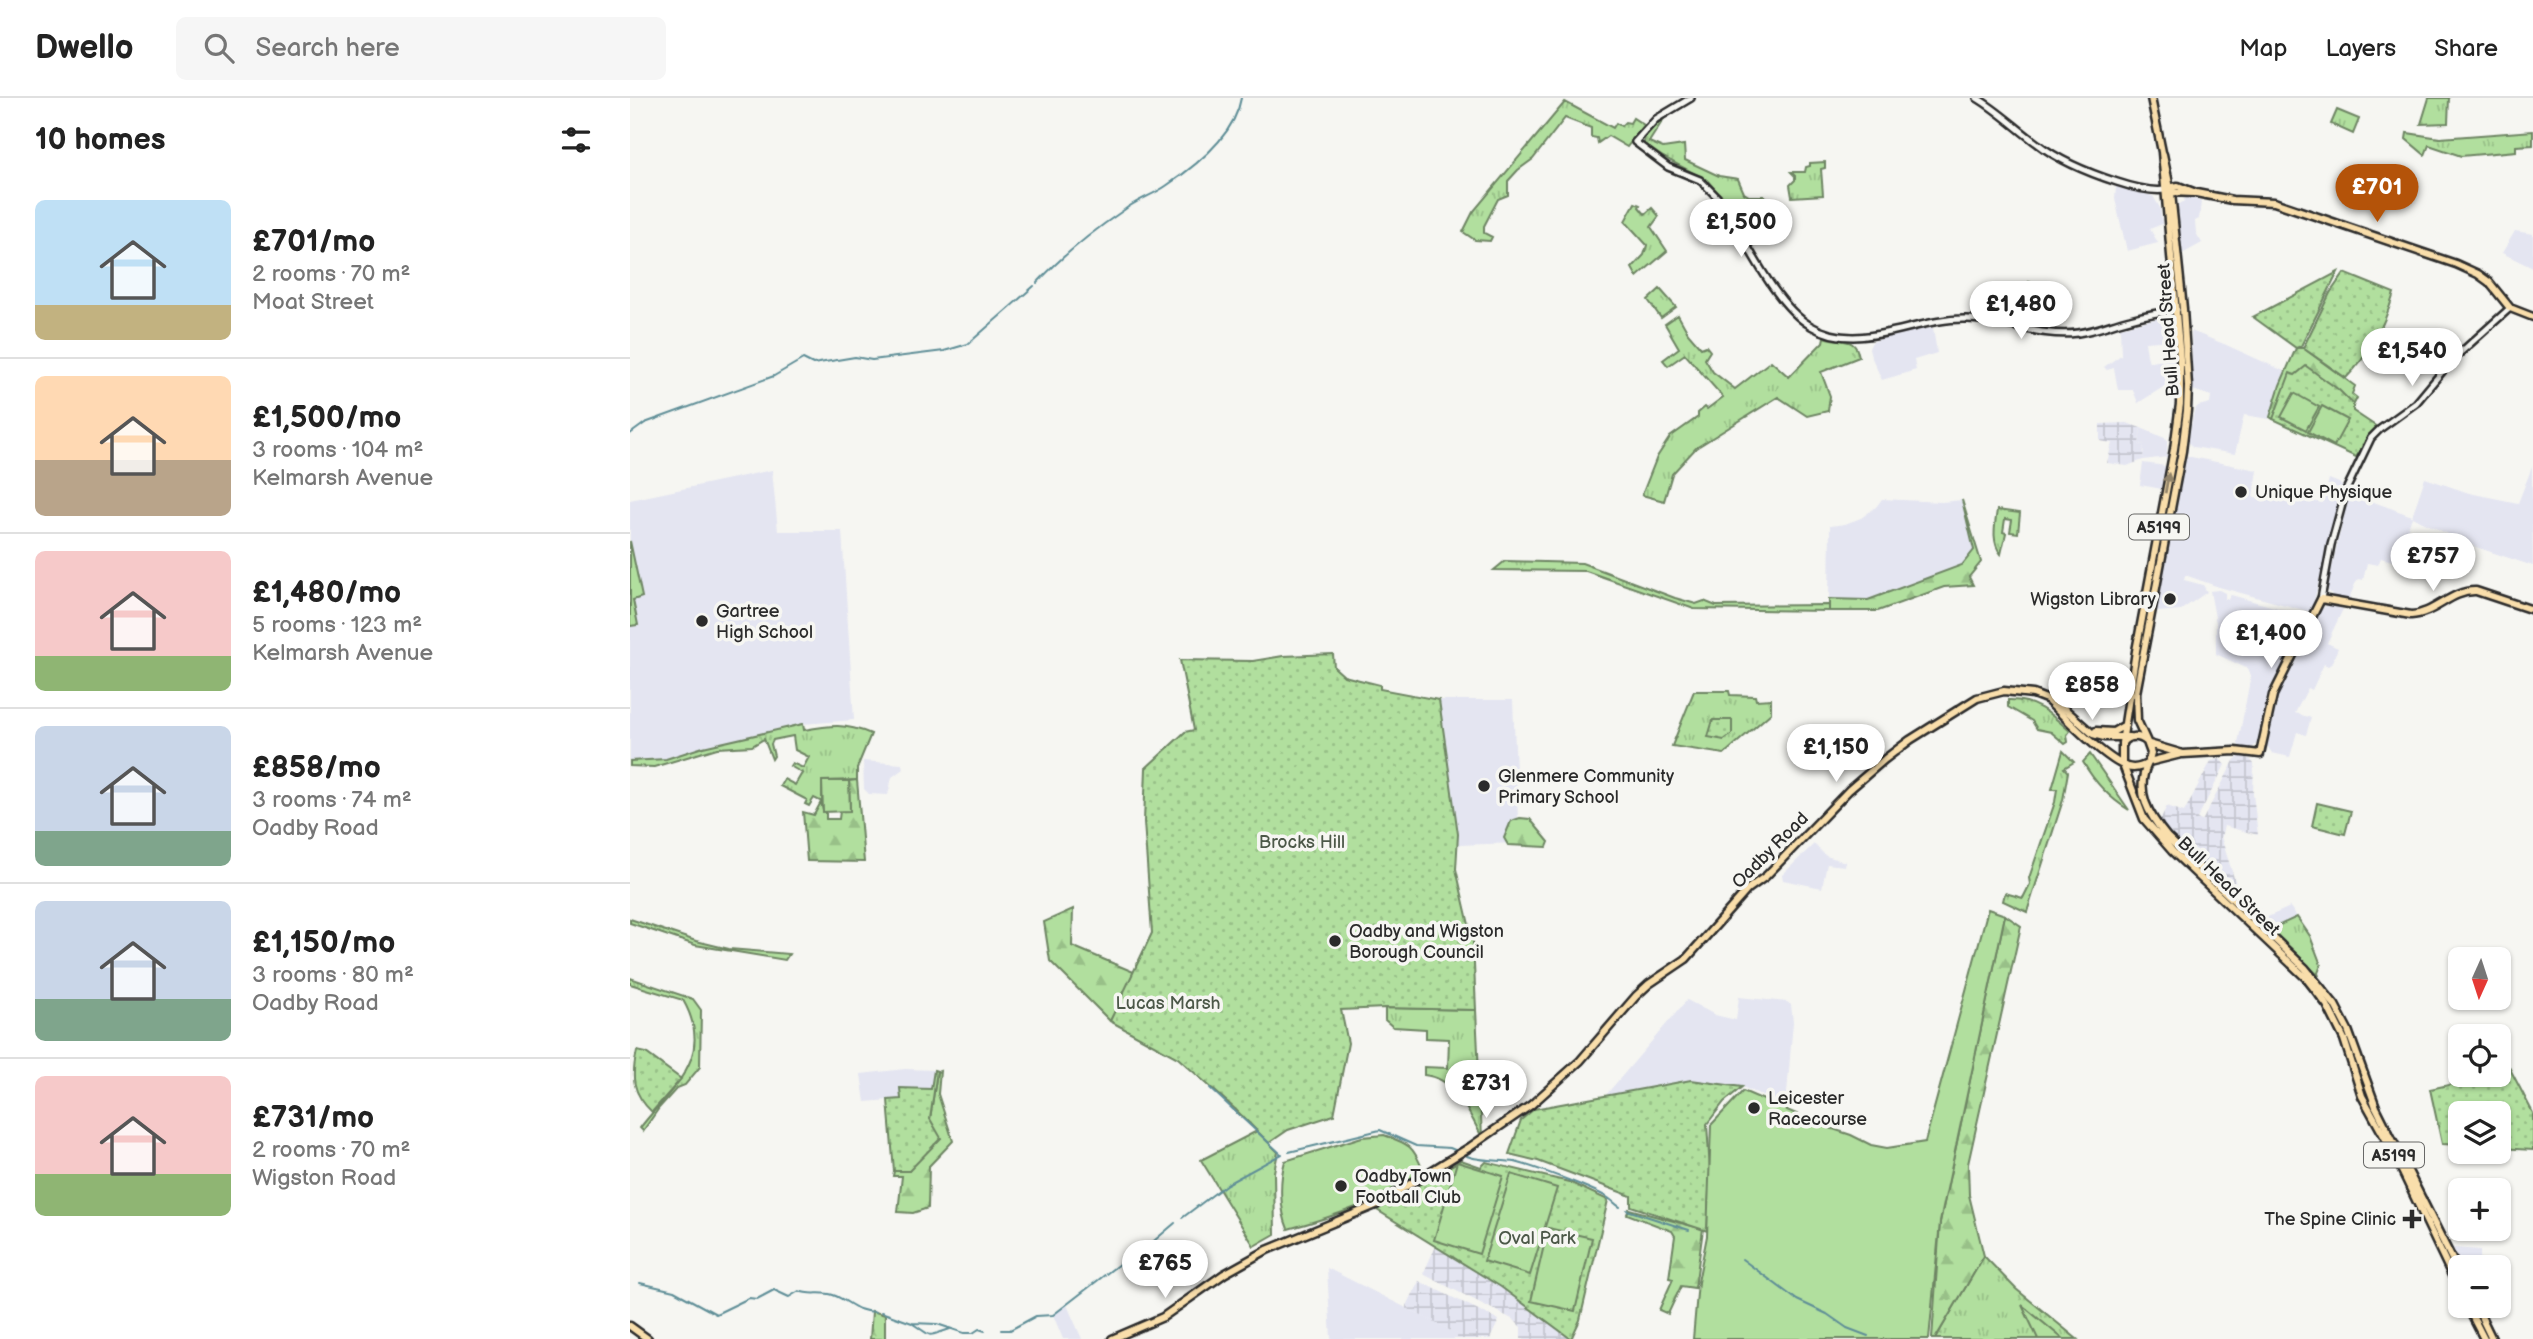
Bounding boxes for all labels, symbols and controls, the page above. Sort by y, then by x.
search box [176,17,666,80]
text: Dwello [35,28,134,68]
icon: search [200,29,238,67]
text: Search here [256,33,400,64]
text: Map [2239,34,2287,63]
text: Layers [2325,34,2396,63]
text: Share [2434,34,2498,63]
icon: filters [557,121,595,159]
text: 10 homes [35,122,166,158]
pin: £701 [2336,164,2418,224]
text: £701 [2351,173,2403,201]
pin: £1,500 [1684,200,1798,259]
text: £1,500 [1705,208,1777,236]
text: £701/mo [252,224,375,260]
icon: home [91,228,175,312]
text: 2 rooms · 70 m² [252,260,411,288]
street label: Bull Head Street [2153,262,2184,397]
pin: £1,480 [1964,282,2078,341]
text: Moat Street [252,288,374,316]
text: £1,480 [1986,290,2056,318]
pin: £1,540 [2355,328,2469,388]
text: £1,540 [2377,337,2447,365]
text: £1,500/mo [252,400,401,436]
icon: home [91,404,175,488]
text: 3 rooms · 104 m² [252,436,423,464]
text: Kelmarsh Avenue [252,464,433,492]
one-way arrow [2162,472,2173,494]
place label: Unique Physique [2255,482,2393,503]
marker: Unique Physique [2233,484,2249,500]
road number: A5199 [2129,514,2189,540]
pin: £757 [2392,533,2474,593]
text: £757 [2407,542,2459,570]
text: £1,480/mo [252,575,401,611]
icon: home [91,579,175,663]
place label: Wigston Library [2030,589,2157,610]
marker: Wigston Library [2162,591,2178,607]
place label: Gartree High School [716,601,813,643]
pin: £1,400 [2214,610,2328,670]
text: 5 rooms · 123 m² [252,611,422,639]
marker: Gartree High School [694,613,710,629]
text: £1,400 [2235,619,2307,647]
text: Kelmarsh Avenue [252,639,433,667]
pin: £858 [2051,662,2133,722]
text: £858 [2064,671,2120,699]
pin: £1,150 [1779,724,1893,784]
text: £1,150 [1803,733,1869,761]
text: £858/mo [252,750,381,786]
icon: home [91,754,175,838]
place label: Glenmere Community Primary School [1498,766,1675,808]
marker: Glenmere Community Primary School [1476,778,1492,794]
text: 3 rooms · 74 m² [252,786,412,814]
street label: Oadby Road [1728,808,1813,893]
text: Oadby Road [252,814,379,842]
park label: Brocks Hill [1259,832,1345,853]
street label: Bull Head Street [2173,832,2284,941]
place label: Oadby and Wigston Borough Council [1349,921,1504,963]
text: £1,150/mo [252,925,395,961]
icon: home [91,929,175,1013]
marker: Oadby and Wigston Borough Council [1327,933,1343,949]
north arrow [2448,947,2511,1010]
map controls [2448,947,2511,1318]
text: 3 rooms · 80 m² [252,961,414,989]
text: Oadby Road [252,989,379,1017]
park label: Lucas Marsh [1116,993,1221,1014]
button: locate [2448,1024,2511,1087]
pin: £731 [1445,1060,1527,1120]
text: £731 [1461,1069,1511,1097]
place label: Leicester Racecourse [1768,1088,1867,1130]
text: £731/mo [252,1100,374,1136]
marker: Leicester Racecourse [1746,1100,1762,1116]
button: layers [2448,1101,2511,1164]
icon: home [91,1104,175,1188]
text: 2 rooms · 70 m² [252,1136,411,1164]
road number: A5199 [2364,1142,2424,1168]
text: Wigston Road [252,1164,396,1192]
place label: Oadby Town Football Club [1355,1166,1461,1208]
marker: Oadby Town Football Club [1333,1178,1349,1194]
button: + [2448,1178,2511,1241]
place label: The Spine Clinic [2264,1209,2396,1230]
marker: The Spine Clinic [2402,1209,2422,1229]
park label: Oval Park [1498,1228,1576,1249]
pin: £765 [1124,1240,1206,1300]
text: £765 [1138,1249,1192,1277]
button: − [2448,1255,2511,1318]

